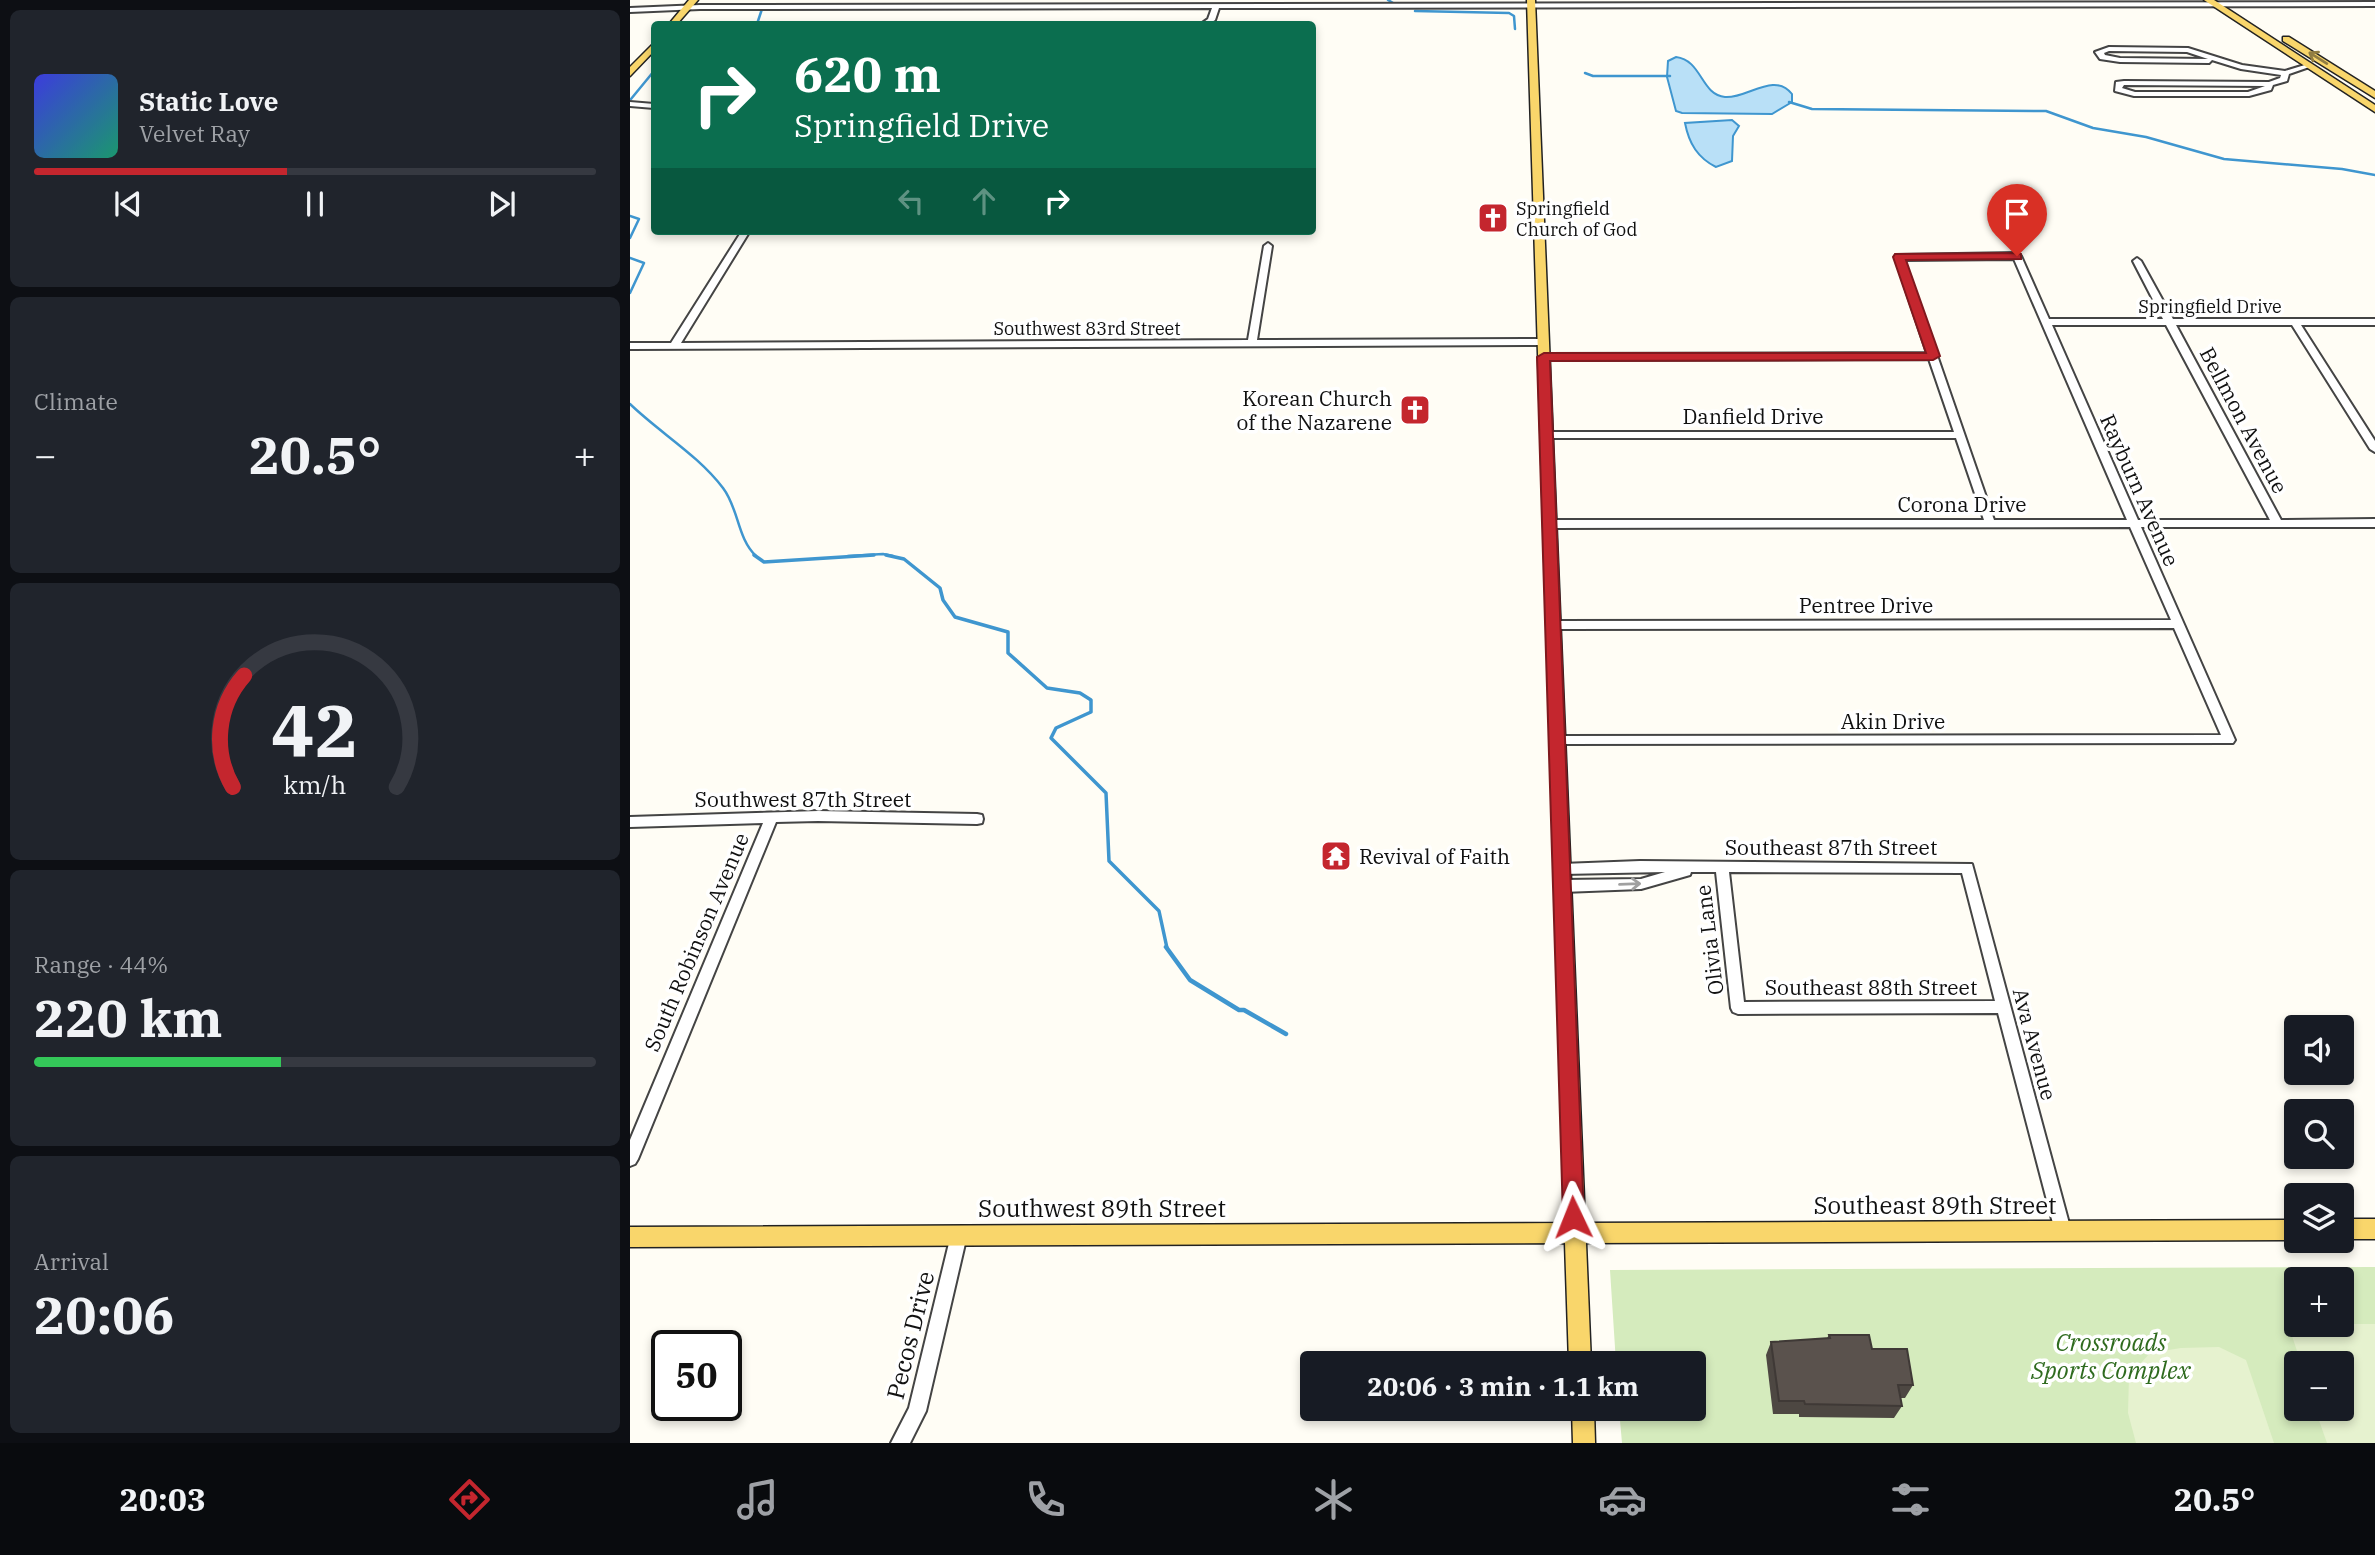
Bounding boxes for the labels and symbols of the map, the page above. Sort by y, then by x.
one-way arrow [2308,51,2328,65]
pin [1987,184,2047,256]
place label: Springfield Church of God [1516,197,1637,241]
church icon: Springfield Church of God [1476,201,1510,235]
street label: Springfield Drive [2138,295,2282,318]
street label: Southwest 83rd Street [993,317,1181,340]
street label: Bellmon Avenue [2194,342,2294,498]
place label: Korean Church of the Nazarene [1237,384,1392,436]
church icon: Korean Church of the Nazarene [1398,393,1432,427]
street label: Danfield Drive [1682,402,1824,430]
street label: Rayburn Avenue [2094,410,2186,570]
street label: Corona Drive [1897,490,2027,518]
street label: Pentree Drive [1799,591,1933,619]
street label: Akin Drive [1841,707,1945,735]
street label: Southwest 87th Street [695,785,911,813]
street label: South Robinson Avenue [637,828,755,1056]
street label: Southeast 87th Street [1725,833,1937,861]
temple icon: Revival of Faith [1319,839,1353,873]
place label: Revival of Faith [1359,842,1510,870]
one-way arrow [1618,878,1641,891]
street label: Olivia Lane [1688,883,1730,997]
street label: Southeast 88th Street [1765,973,1977,1001]
street label: Ava Avenue [2007,985,2063,1103]
position arrow [1536,1180,1610,1254]
street label: Southeast 89th Street [1814,1189,2056,1221]
street label: Southwest 89th Street [978,1192,1226,1224]
street label: Pecos Drive [879,1268,941,1402]
park label: Crossroads Sports Complex [2030,1326,2191,1386]
speed limit sign: 50 [651,1330,742,1421]

